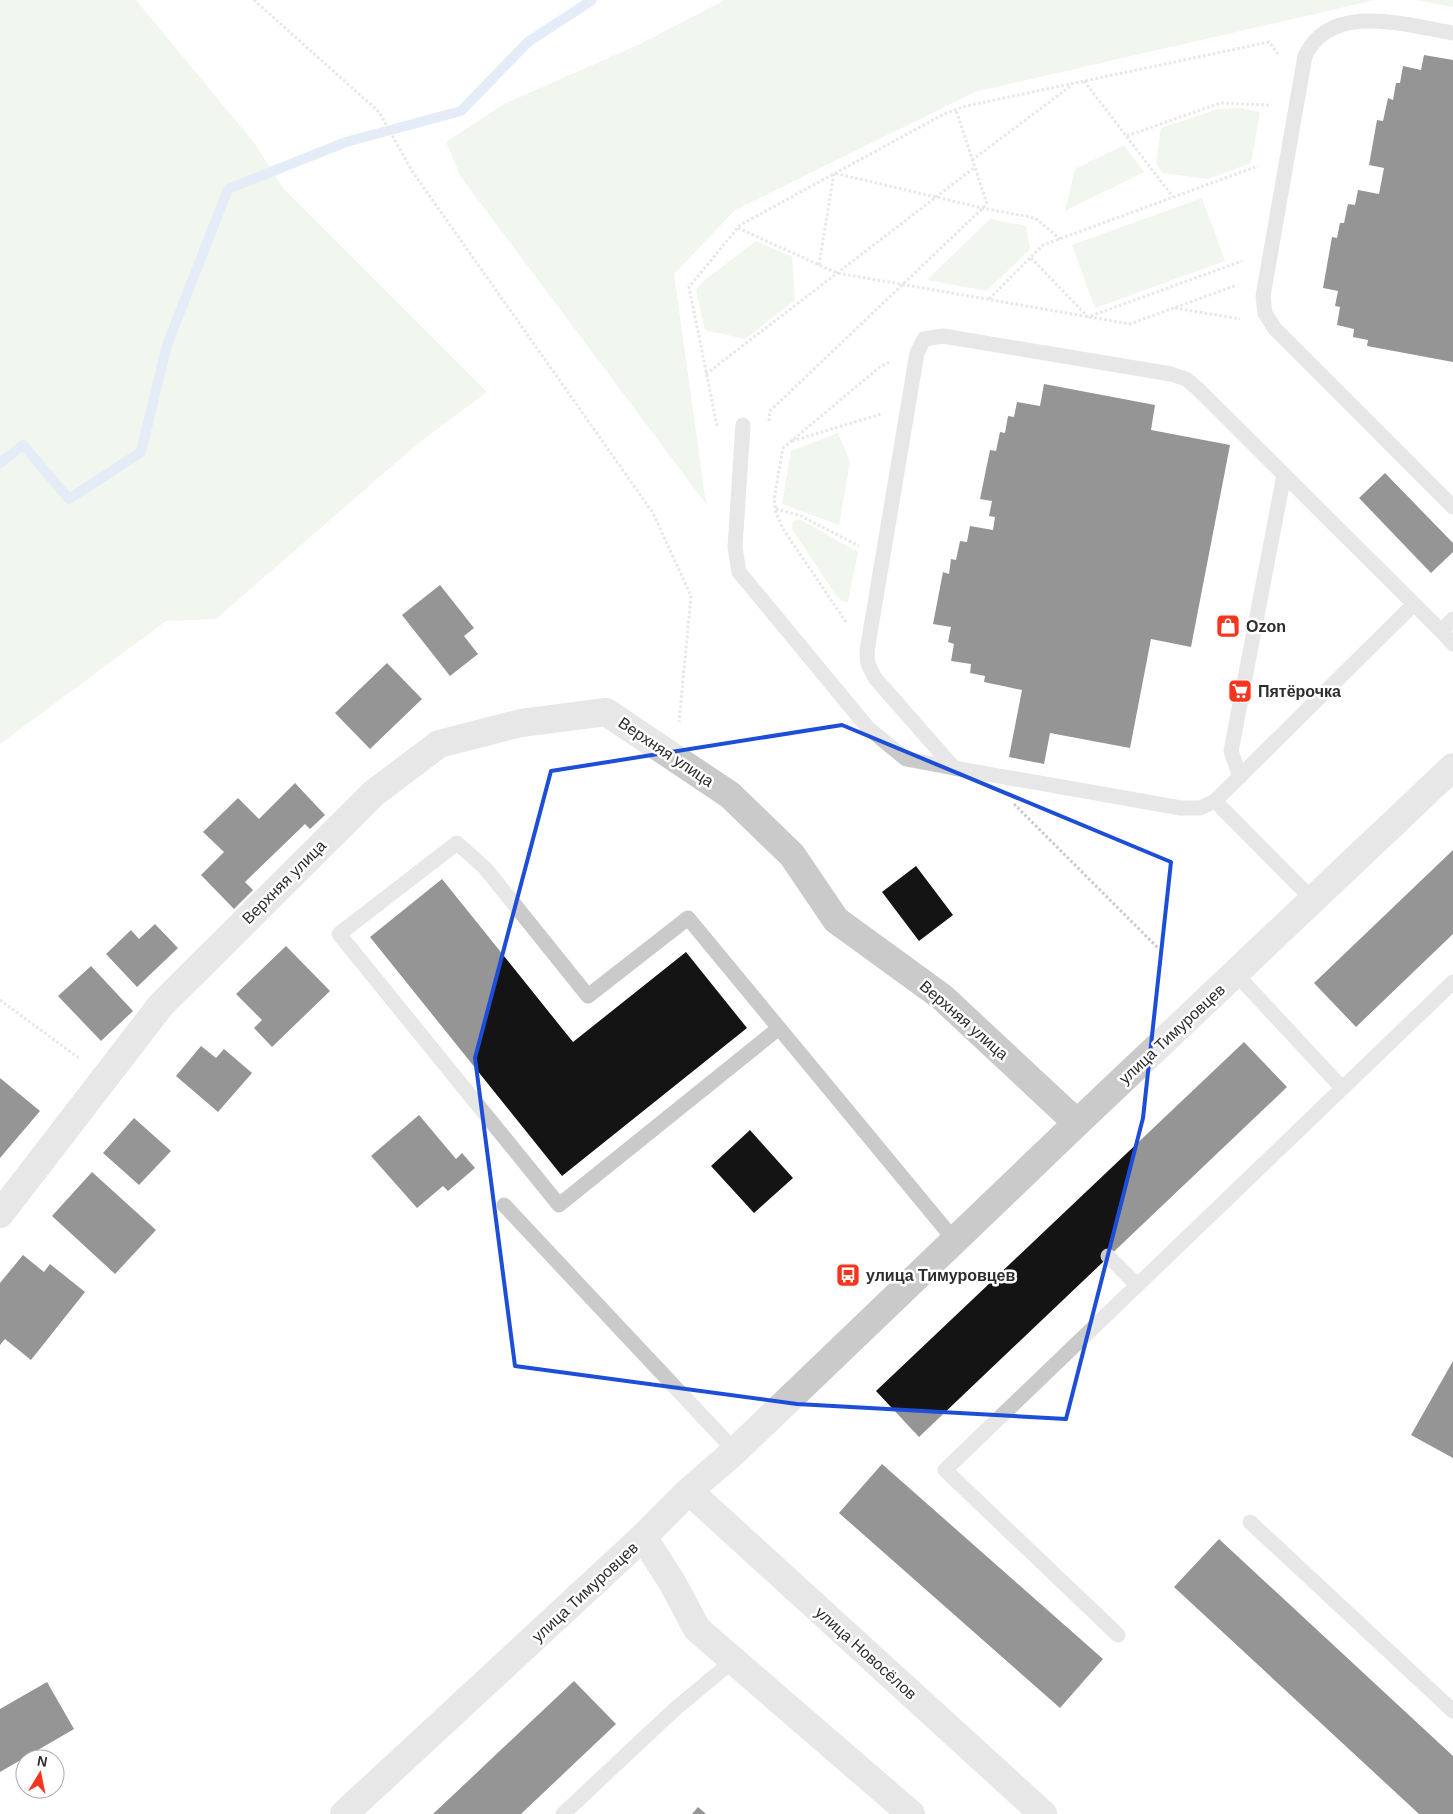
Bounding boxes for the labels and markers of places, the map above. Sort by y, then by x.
shop icon: Ozon [1215,613,1241,639]
place label: Ozon [1246,618,1286,635]
supermarket icon: Пятёрочка [1227,678,1253,704]
place label: Пятёрочка [1258,683,1341,700]
bus stop icon: улица Тимуровцев [835,1262,861,1288]
place label: улица Тимуровцев [866,1267,1015,1284]

